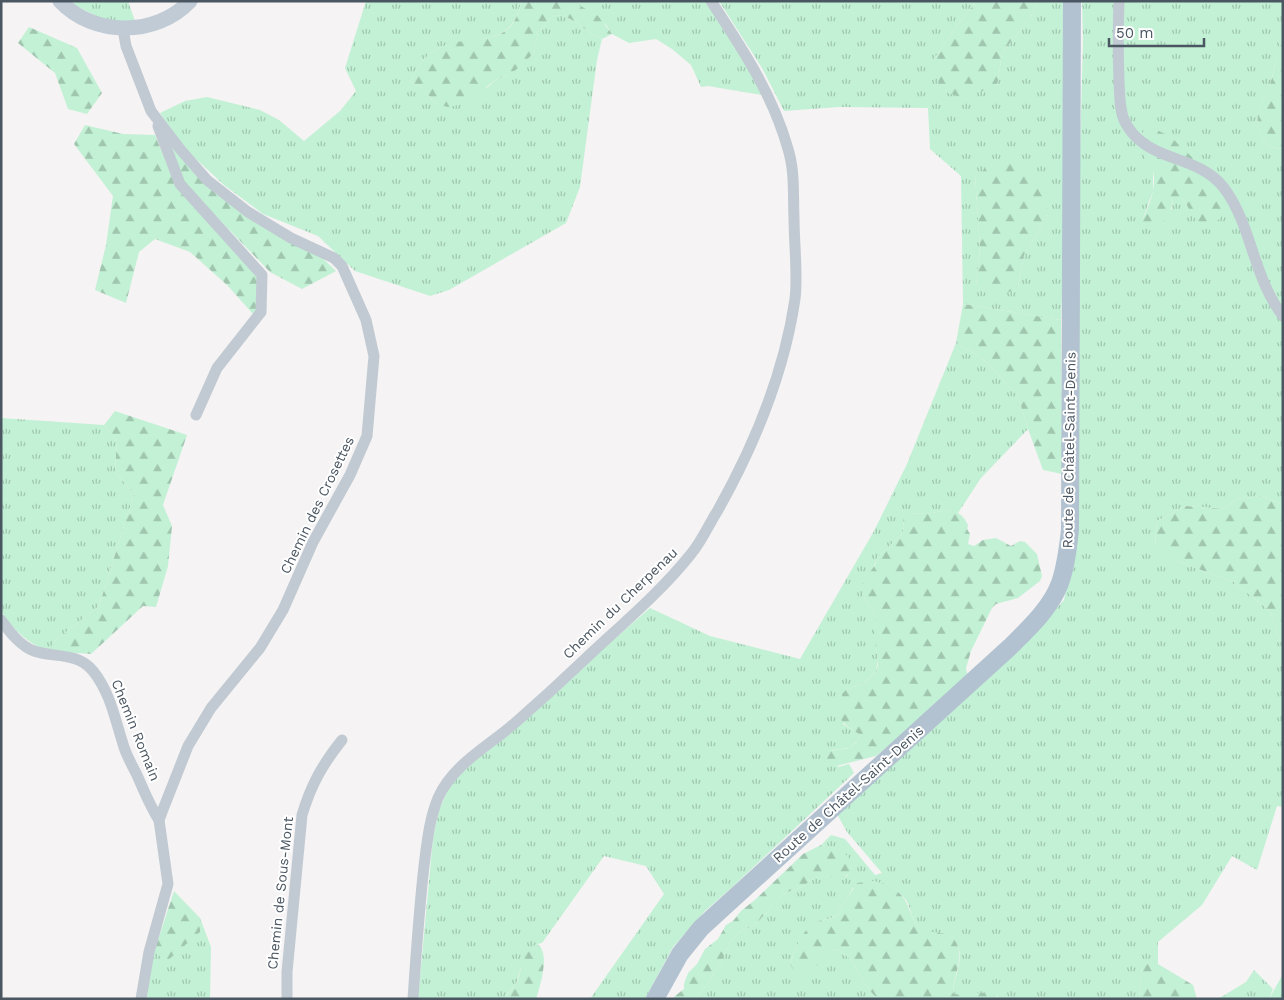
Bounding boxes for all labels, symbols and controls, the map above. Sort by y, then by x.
scale bar [1109,15,1204,47]
text: 50 m [1116,24,1153,42]
street label: Route de Châtel-Saint-Denis [1059,352,1079,548]
street label: Chemin des Crosettes [277,434,357,576]
street label: Chemin du Cherpenau [559,544,681,662]
street label: Chemin Romain [108,677,164,783]
street label: Route de Châtel-Saint-Denis [770,722,926,866]
street label: Chemin de Sous-Mont [264,816,296,970]

